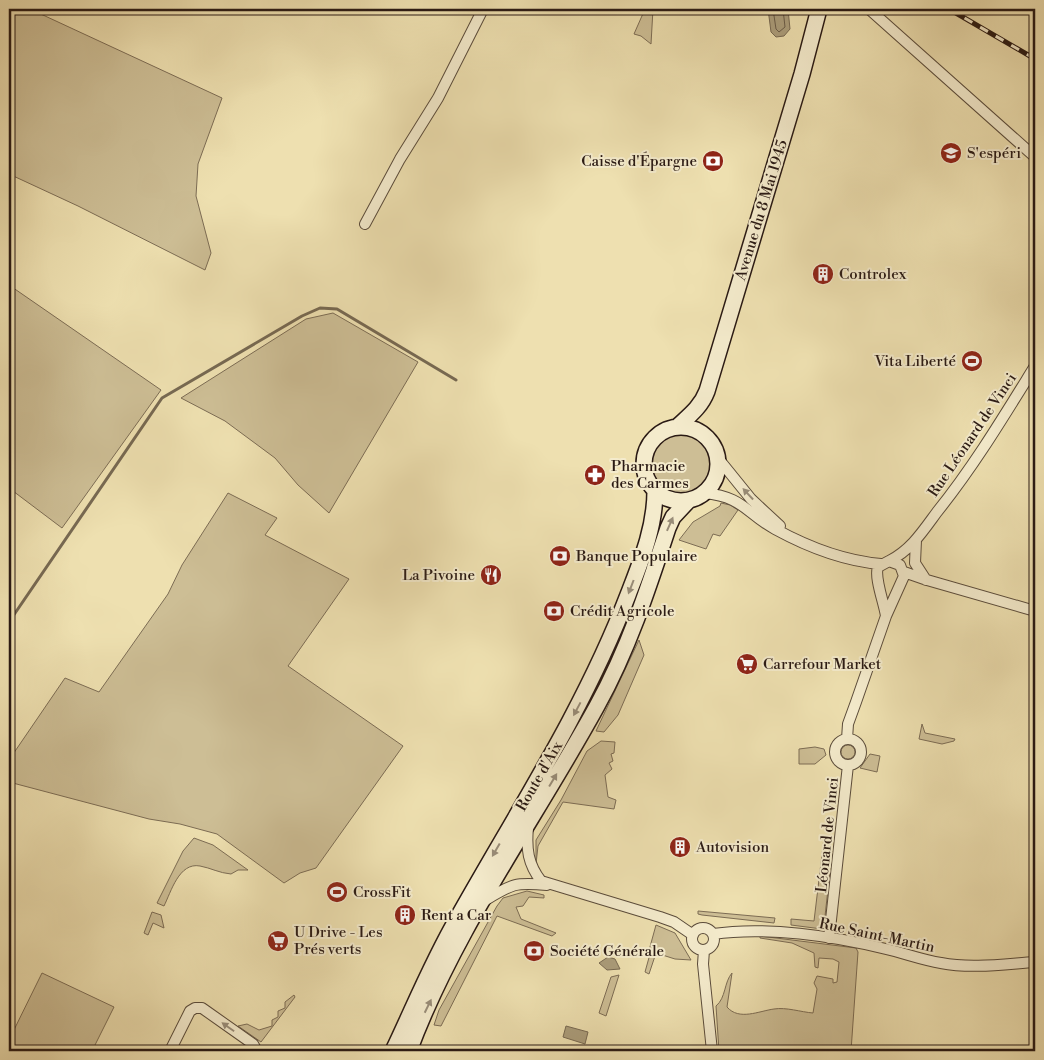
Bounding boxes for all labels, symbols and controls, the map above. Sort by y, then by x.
street label: Avenue du 8 Mai 1945 [731,138,792,284]
school or university icon: S'espéri [939,141,963,165]
place label: S'espéri [967,144,1021,163]
bank icon: Caisse d'Épargne [701,149,725,173]
place label: Caisse d'Épargne [581,151,697,171]
building icon: Controlex [811,262,835,286]
place label: Controlex [839,265,907,284]
sports icon: Vita Liberté [960,349,984,373]
place label: Vita Liberté [873,352,956,371]
street label: Rue Léonard de Vinci [924,370,1021,501]
place label: Pharmacie des Carmes [611,457,689,493]
pharmacy icon: Pharmacie des Carmes [583,463,607,487]
one-way arrow [742,488,753,501]
one-way arrow [667,517,675,531]
bank icon: Banque Populaire [548,544,572,568]
place label: Banque Populaire [575,547,697,566]
restaurant icon: La Pivoine [479,563,503,587]
place label: La Pivoine [402,566,475,585]
one-way arrow [627,580,635,595]
bank icon: Crédit Agricole [542,599,566,623]
place label: Crédit Agricole [570,602,675,621]
supermarket icon: Carrefour Market [735,652,759,676]
place label: Carrefour Market [763,655,882,674]
one-way arrow [573,702,581,717]
street label: Route d'Aix [512,737,567,815]
one-way arrow [549,774,558,787]
street label: Léonard de Vinci [812,776,843,894]
building icon: Autovision [668,835,692,859]
place label: Autovision [695,838,769,857]
one-way arrow [492,844,501,857]
sports icon: CrossFit [325,880,349,904]
place label: CrossFit [353,883,412,902]
building icon: Rent a Car [393,903,417,927]
place label: Rent a Car [421,906,492,925]
street label: Rue Saint-Martin [817,914,937,957]
place label: U Drive - Les Prés verts [294,923,383,959]
supermarket icon: U Drive - Les Prés verts [266,929,290,953]
bank icon: Société Générale [522,939,546,963]
place label: Société Générale [550,942,664,961]
one-way arrow [424,999,432,1013]
one-way arrow [221,1022,235,1032]

